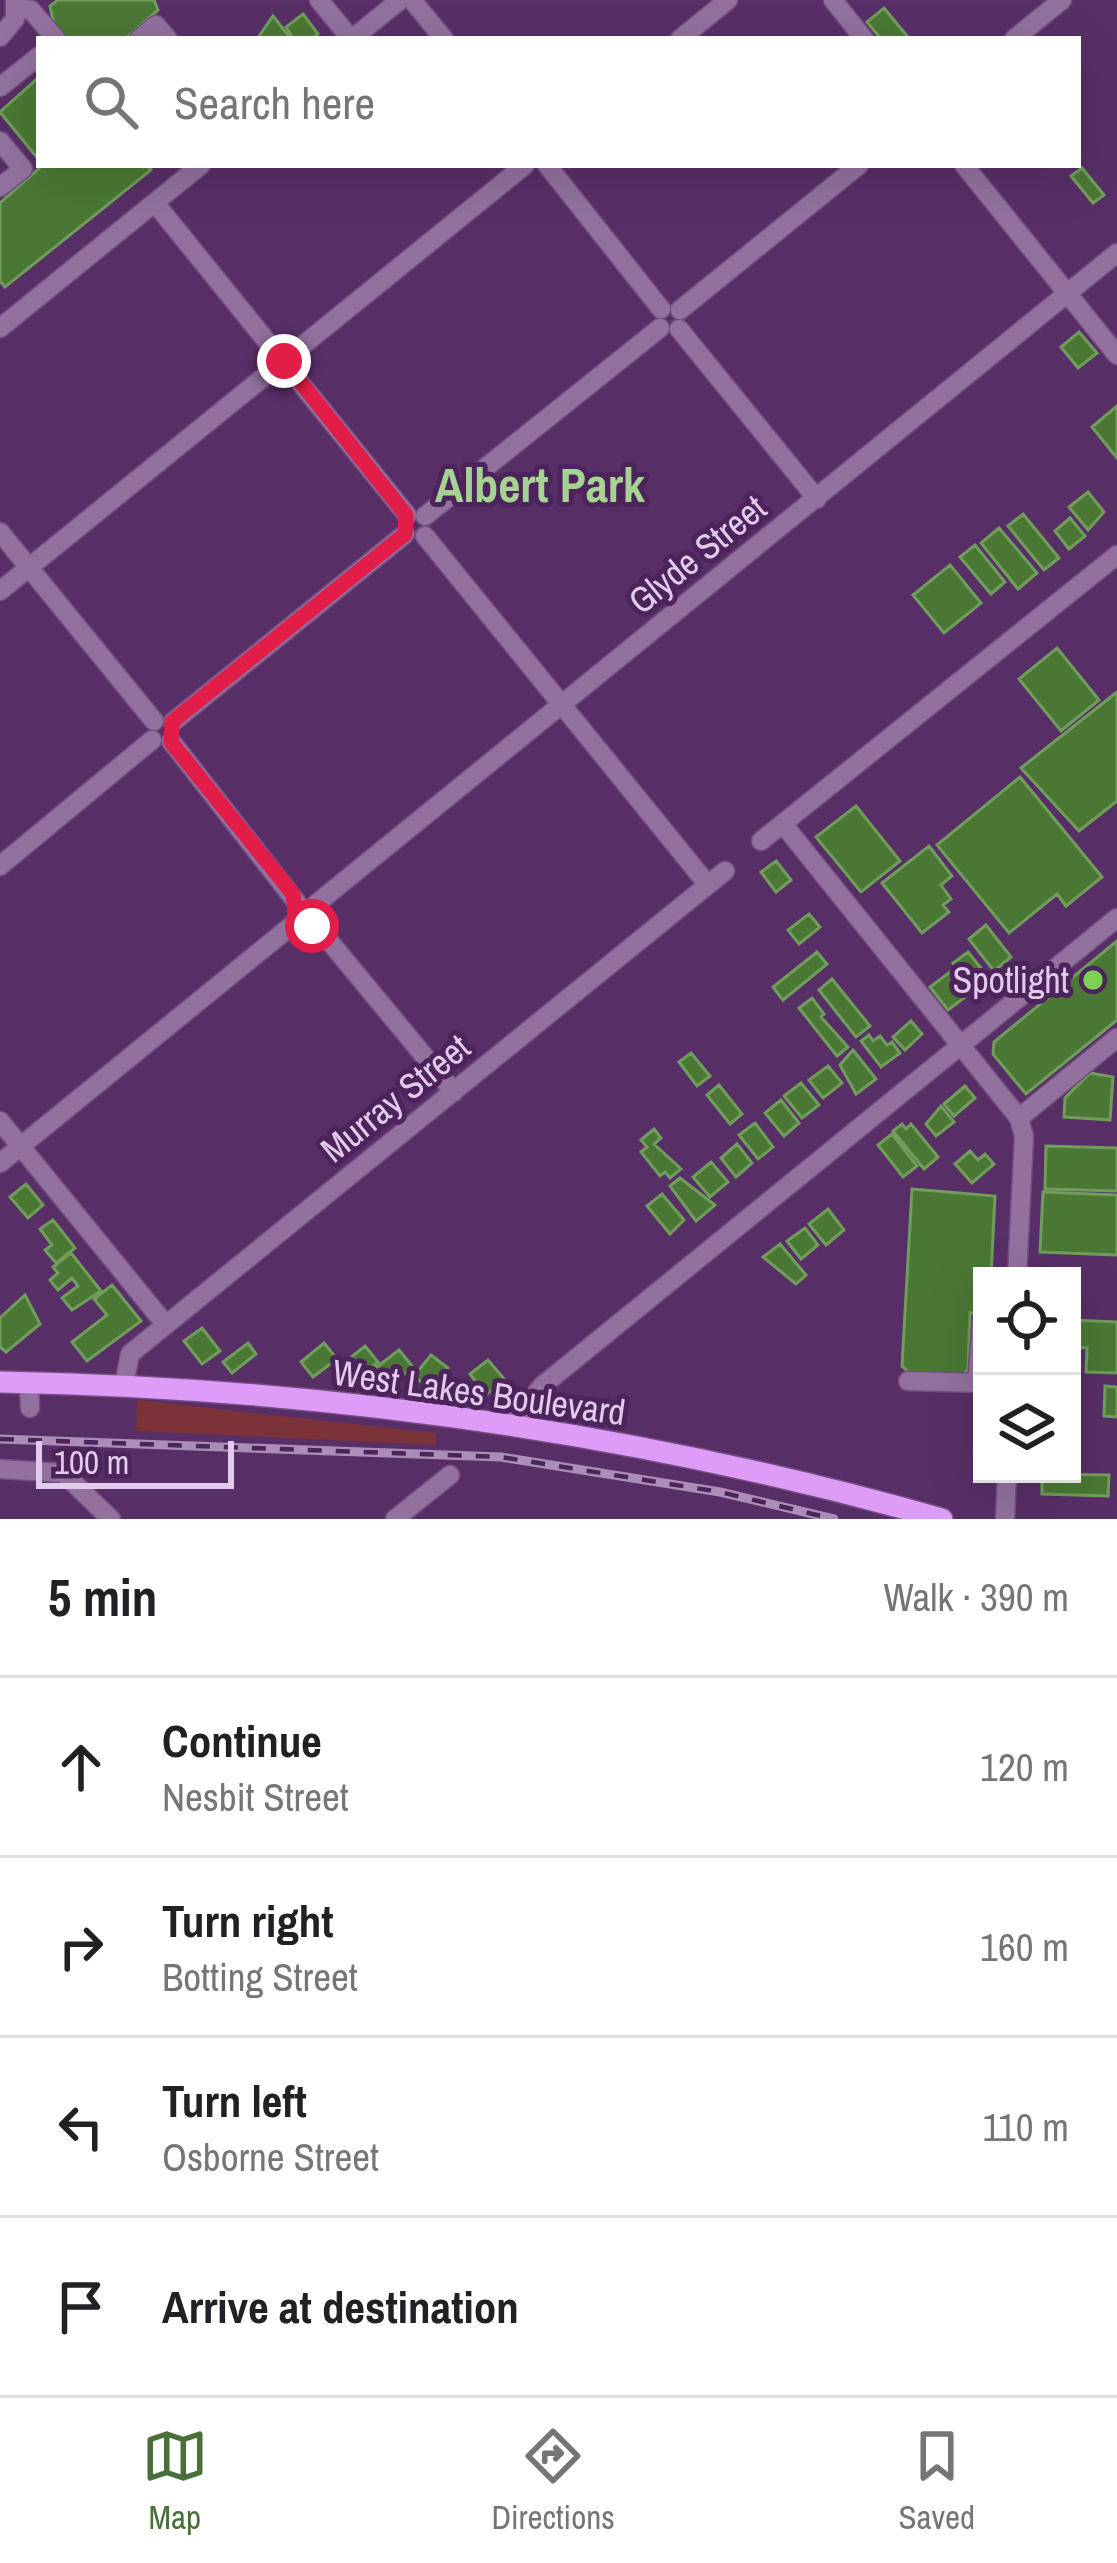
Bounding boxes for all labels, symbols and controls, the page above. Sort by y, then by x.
search box [36,36,1081,168]
icon: search [78,69,144,135]
text: Search here [174,72,375,133]
route end [257,334,311,388]
district label: Albert Park [435,452,645,517]
street label: Glyde Street [618,484,776,624]
route start [285,899,339,953]
place label: Spotlight [952,956,1069,1004]
marker: Spotlight [1080,967,1106,993]
street label: Murray Street [310,1023,480,1173]
map controls [973,1267,1081,1483]
button: locate [973,1267,1081,1375]
street label: West Lakes Boulevard [330,1348,628,1436]
button: layers [973,1375,1081,1483]
scale bar [36,1435,234,1488]
text: 100 m [54,1440,129,1484]
text: 5 min [48,1563,157,1632]
text: Walk · 390 m [884,1571,1069,1623]
text: Continue [162,1710,322,1771]
icon: ahead [48,1734,114,1800]
text: 120 m [980,1741,1069,1793]
text: Nesbit Street [162,1771,349,1823]
text: Turn right [162,1890,334,1951]
icon: right [48,1914,114,1980]
text: 160 m [980,1921,1069,1973]
text: Botting Street [162,1951,358,2003]
text: Turn left [162,2070,307,2131]
icon: left [48,2094,114,2160]
text: 110 m [982,2101,1069,2153]
text: Osborne Street [162,2131,379,2183]
icon: arrive [48,2274,114,2340]
text: Arrive at destination [162,2276,519,2337]
tab: Map [142,2423,208,2539]
tab: Directions [491,2423,615,2539]
tab: Saved [898,2423,975,2539]

